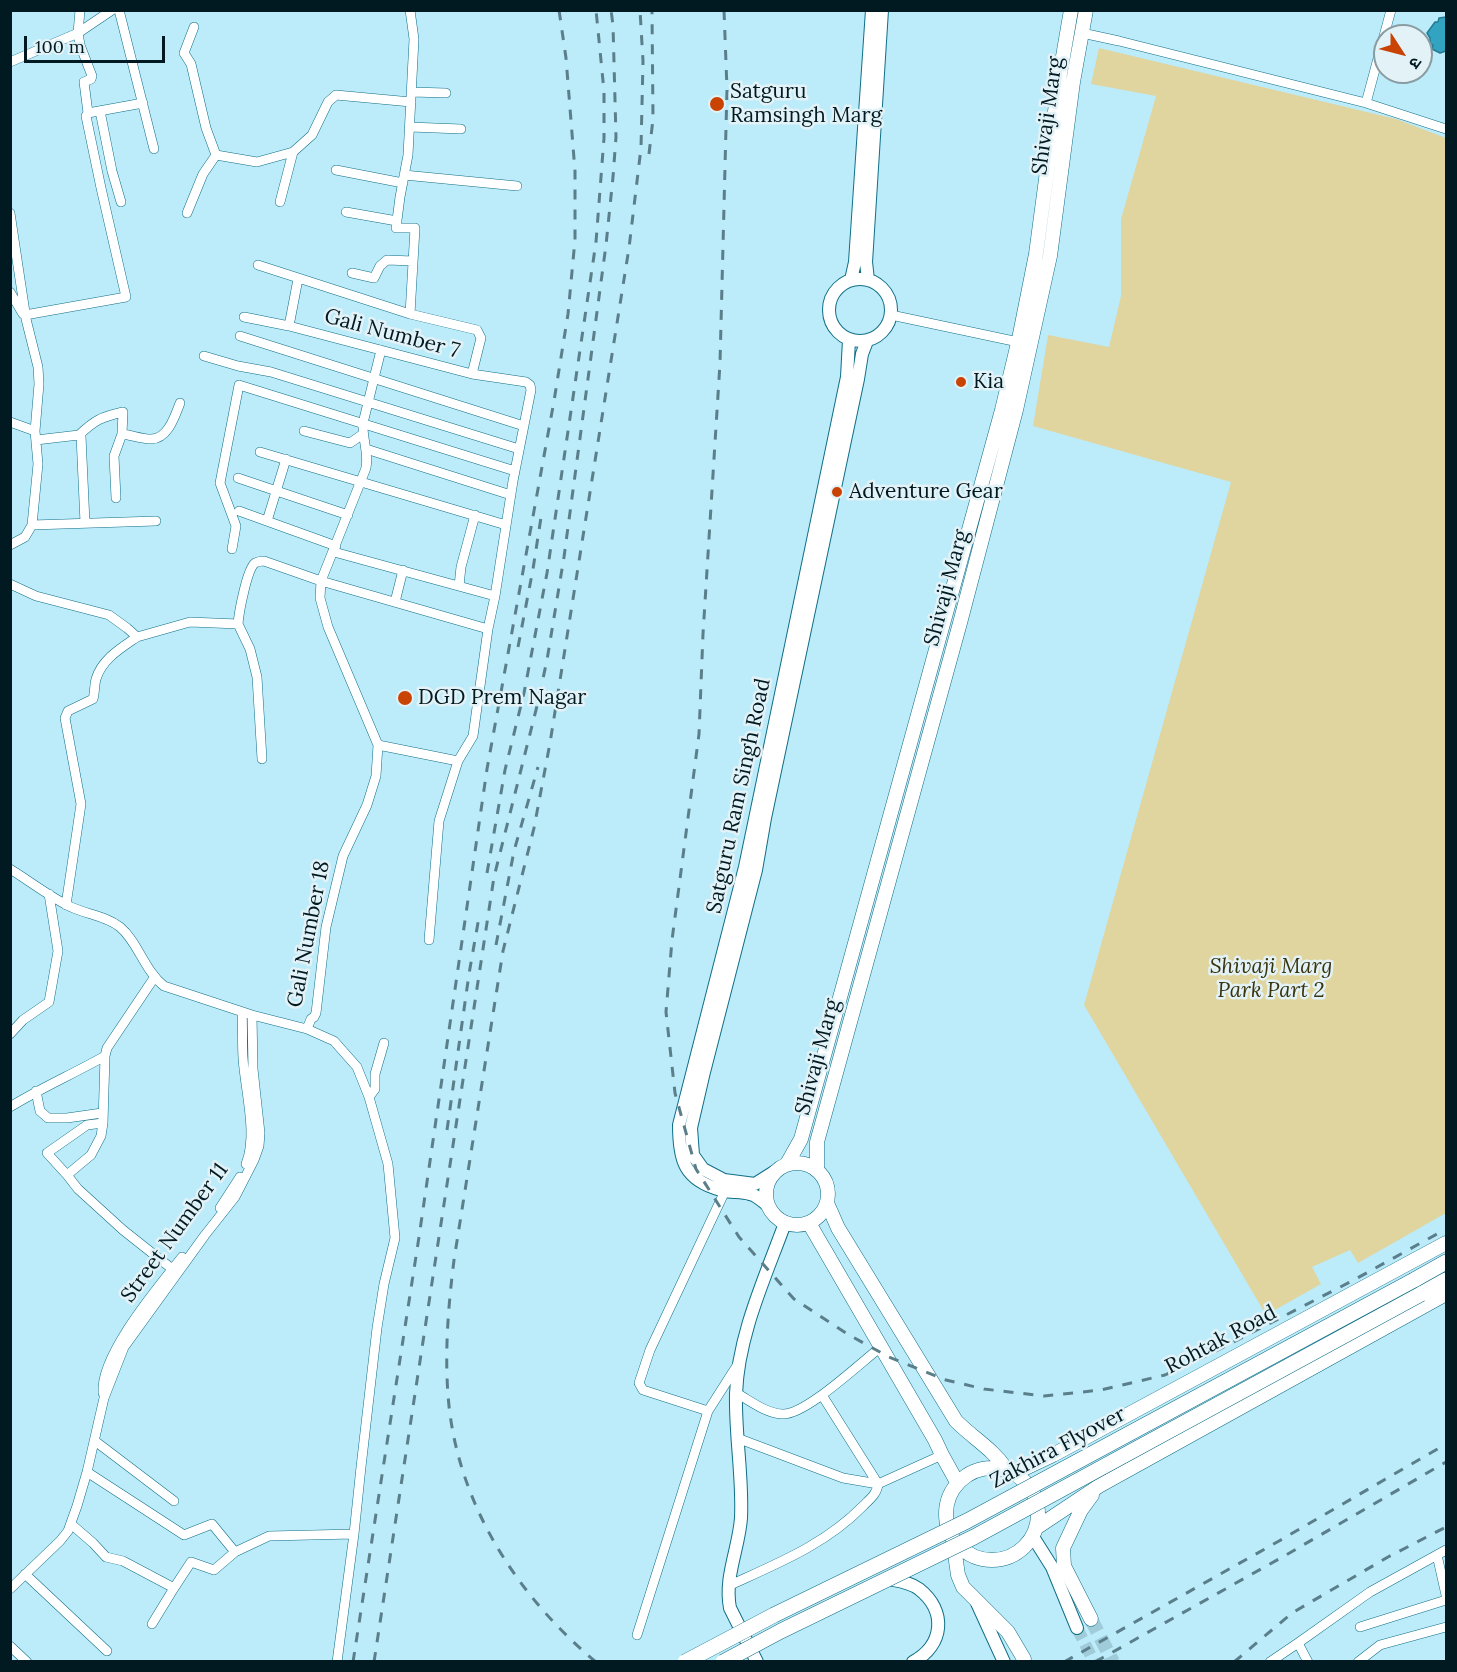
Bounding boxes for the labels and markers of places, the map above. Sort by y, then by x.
place label: Satguru Ramsingh Marg [730,79,882,129]
marker: Satguru Ramsingh Marg [708,95,726,113]
place label: Kia [973,369,1004,395]
marker: Kia [954,375,968,389]
place label: Adventure Gear [849,479,1003,505]
marker: Adventure Gear [830,485,844,499]
place label: DGD Prem Nagar [418,685,586,711]
marker: DGD Prem Nagar [396,689,414,707]

